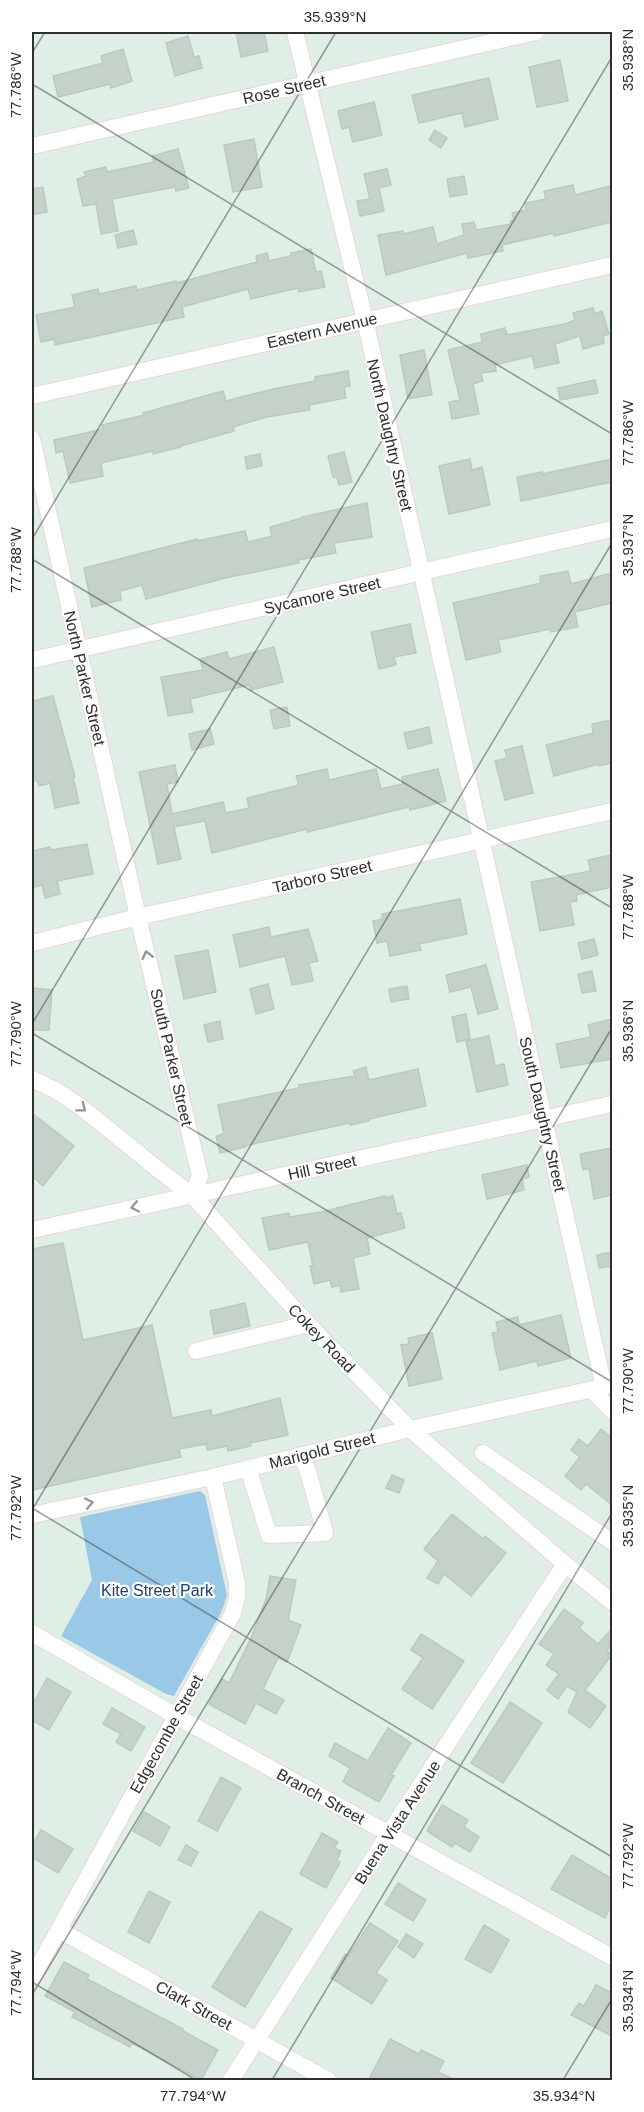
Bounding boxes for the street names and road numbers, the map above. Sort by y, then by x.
street label: Rose Street [241,72,328,107]
street label: Eastern Avenue [265,310,379,351]
street label: North Daughtry Street [364,357,415,513]
street label: Sycamore Street [262,574,383,617]
street label: North Parker Street [61,609,108,748]
street label: Tarboro Street [271,857,374,896]
street label: South Parker Street [147,987,196,1128]
street label: South Daughtry Street [516,1035,569,1194]
street label: Hill Street [286,1152,358,1183]
street label: Cokey Road [285,1301,358,1376]
street label: Marigold Street [267,1429,377,1472]
street label: Edgecombe Street [127,1672,206,1796]
street label: Buena Vista Avenue [351,1757,444,1887]
street label: Branch Street [274,1765,368,1828]
street label: Clark Street [153,1978,235,2034]

